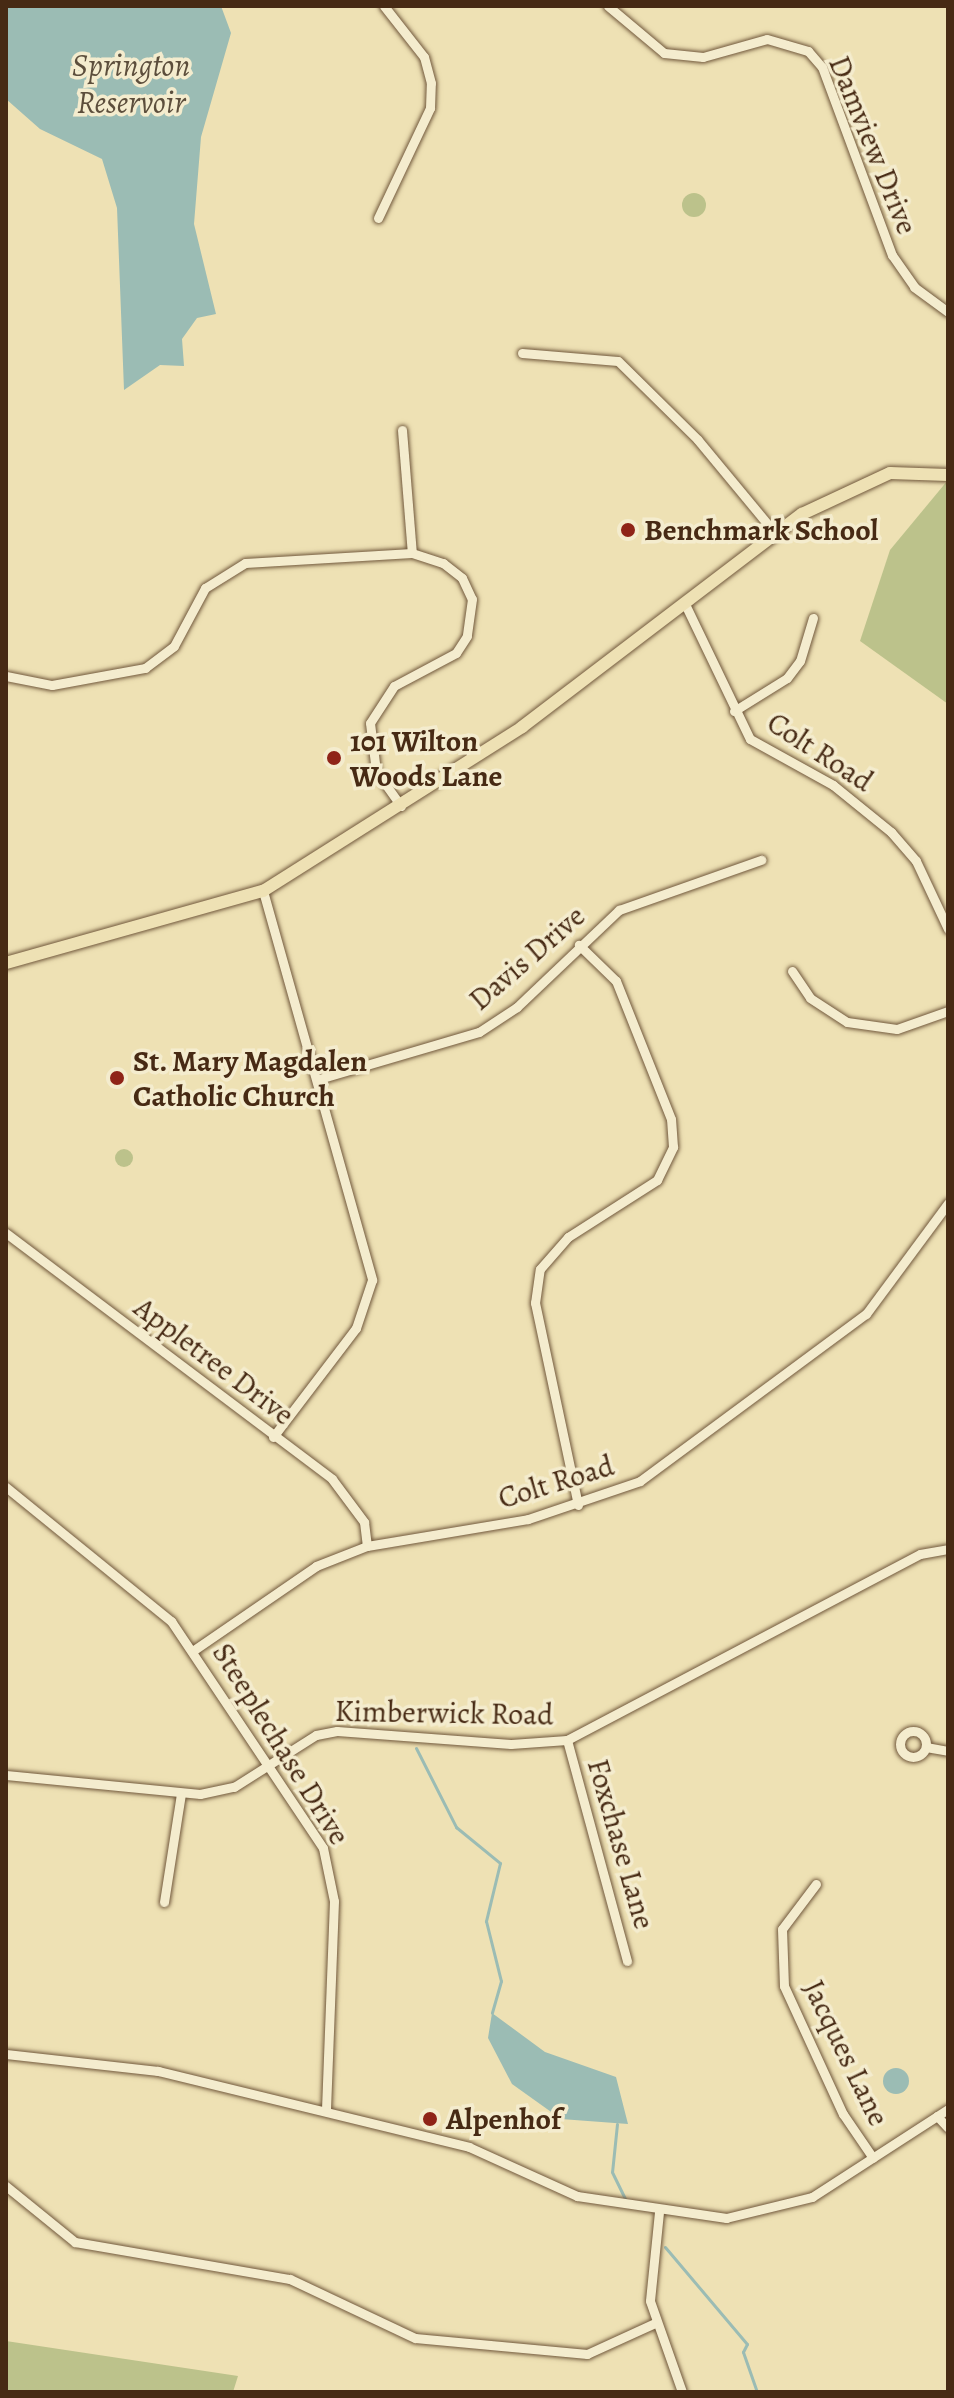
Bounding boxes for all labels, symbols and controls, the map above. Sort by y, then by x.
water label: Springton Reservoir [72,47,190,122]
street label: Damview Drive [821,51,925,239]
place label: Benchmark School [644,512,879,548]
marker: Benchmark School [619,521,637,539]
street label: Colt Road [760,705,880,799]
place label: 101 Wilton Woods Lane [350,723,502,794]
marker: 101 Wilton Woods Lane [325,749,343,767]
street label: Davis Drive [462,898,592,1018]
place label: St. Mary Magdalen Catholic Church [133,1043,368,1114]
marker: St. Mary Magdalen Catholic Church [108,1069,126,1087]
street label: Appletree Drive [127,1289,301,1433]
street label: Colt Road [494,1447,618,1517]
street label: Steeplechase Drive [205,1637,357,1851]
street label: Kimberwick Road [334,1693,554,1733]
street label: Foxchase Lane [580,1755,662,1933]
street label: Jacques Lane [795,1974,897,2132]
place label: Alpenhof [446,2101,561,2137]
marker: Alpenhof [421,2110,439,2128]

